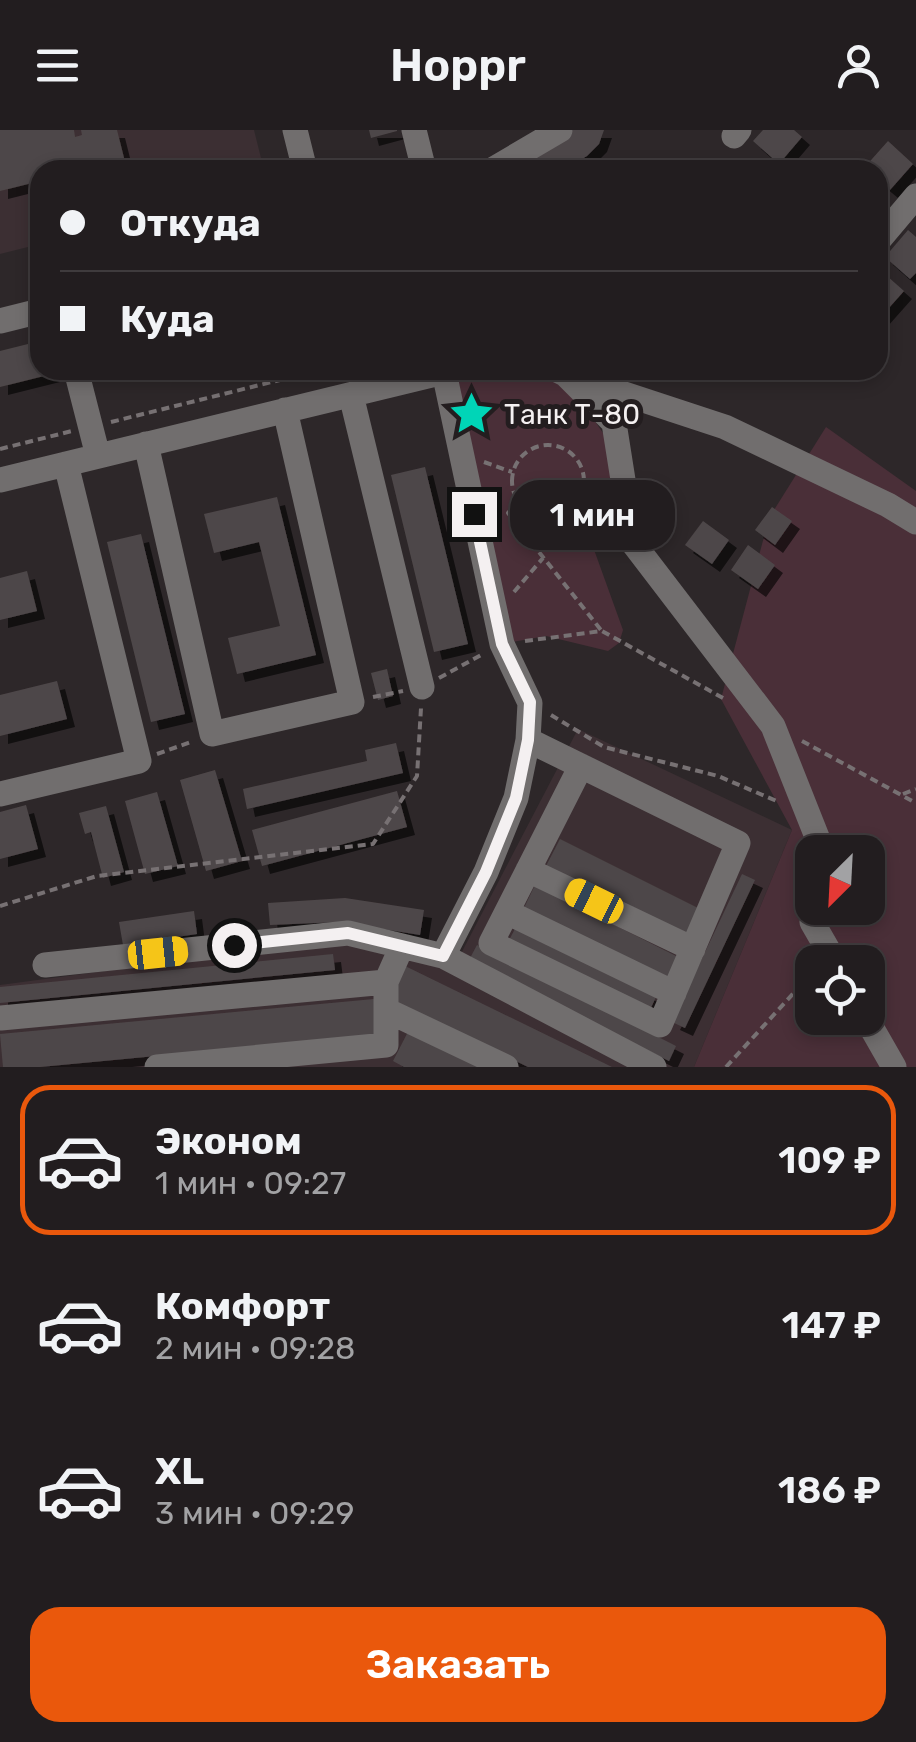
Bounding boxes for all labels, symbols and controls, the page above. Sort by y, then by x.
icon: menu [30,38,85,93]
icon: person [831,38,886,93]
text: Hoppr [390,39,526,92]
text: Откуда [120,200,261,246]
text: Куда [120,296,215,342]
place icon: Танк Т-80 [447,390,495,438]
place label: Танк Т-80 [504,398,640,431]
callout: 1 мин [509,479,674,549]
route end [452,492,497,537]
text: 1 мин [550,496,635,534]
north arrow [795,835,885,925]
map controls [795,835,885,1035]
car [560,874,628,928]
route start [212,923,257,968]
car [127,935,189,971]
button: locate [795,945,885,1035]
icon: car [35,1115,125,1205]
text: Эконом [155,1118,302,1164]
text: 109 ₽ [778,1137,881,1183]
text: 1 мин · 09:27 [155,1164,346,1202]
icon: car [35,1280,125,1370]
text: Комфорт [155,1283,330,1329]
text: 147 ₽ [782,1302,881,1348]
text: 2 мин · 09:28 [155,1329,355,1367]
icon: car [35,1445,125,1535]
text: XL [155,1448,204,1494]
text: 186 ₽ [778,1467,881,1513]
text: 3 мин · 09:29 [155,1494,354,1532]
button: Заказать [30,1607,886,1722]

